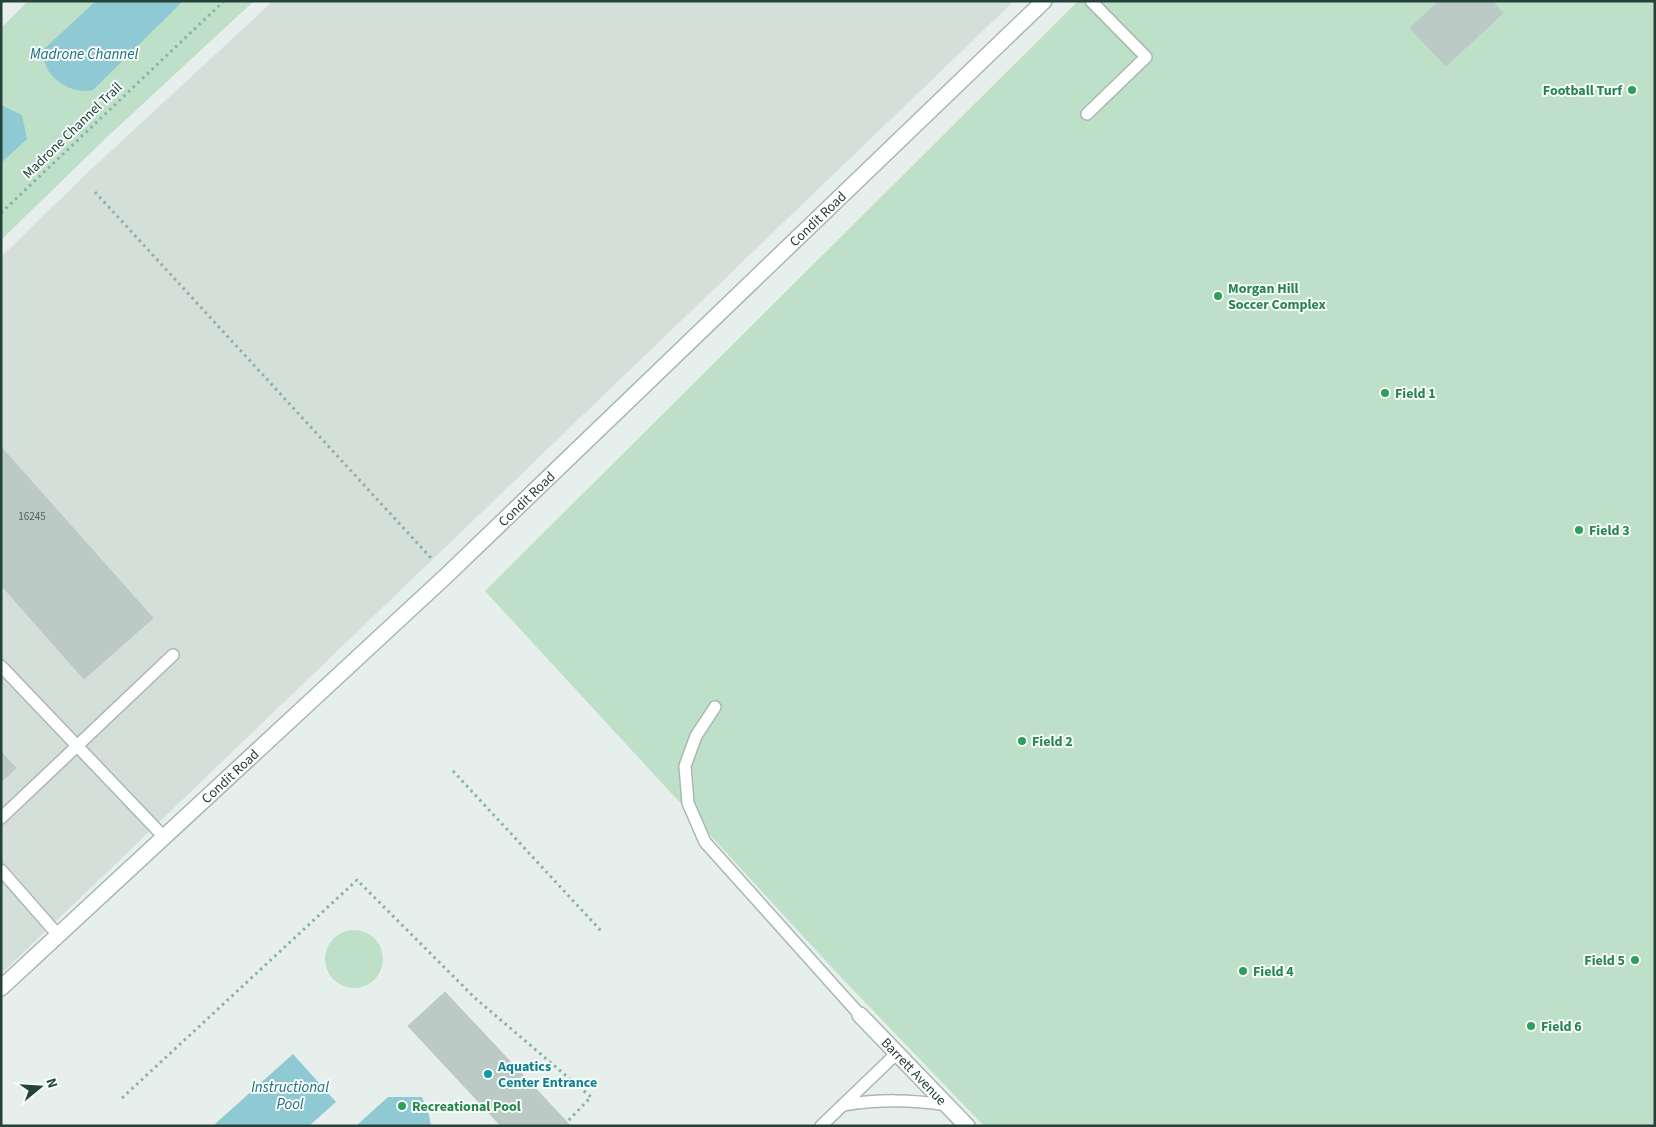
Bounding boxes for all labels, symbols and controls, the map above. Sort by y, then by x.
water label: Madrone Channel [30,44,138,65]
street label: Madrone Channel Trail [18,78,127,184]
place label: Football Turf [1543,81,1623,101]
marker: Football Turf [1626,84,1638,96]
street label: Condit Road [785,187,851,252]
place label: Morgan Hill Soccer Complex [1228,279,1326,315]
marker: Morgan Hill Soccer Complex [1212,290,1224,302]
place label: Field 1 [1395,384,1436,404]
marker: Field 1 [1379,387,1391,399]
street label: Condit Road [494,467,560,532]
house number: 16245 [18,509,46,524]
place label: Field 3 [1589,521,1630,541]
marker: Field 3 [1573,524,1585,536]
place label: Field 2 [1032,732,1073,752]
marker: Field 2 [1016,735,1028,747]
street label: Condit Road [197,745,264,809]
place label: Field 5 [1584,951,1625,971]
marker: Field 5 [1629,954,1641,966]
place label: Field 4 [1253,962,1294,982]
marker: Field 4 [1237,965,1249,977]
place label: Field 6 [1541,1017,1582,1037]
marker: Field 6 [1525,1020,1537,1032]
street label: Barrett Avenue [876,1034,951,1110]
place label: Aquatics Center Entrance [497,1057,597,1093]
north arrow [15,1062,65,1112]
marker: Aquatics Center Entrance [482,1068,494,1080]
text: N [40,1076,62,1091]
water label: Instructional Pool [251,1077,329,1115]
place label: Recreational Pool [412,1097,521,1117]
marker: Recreational Pool [396,1100,408,1112]

